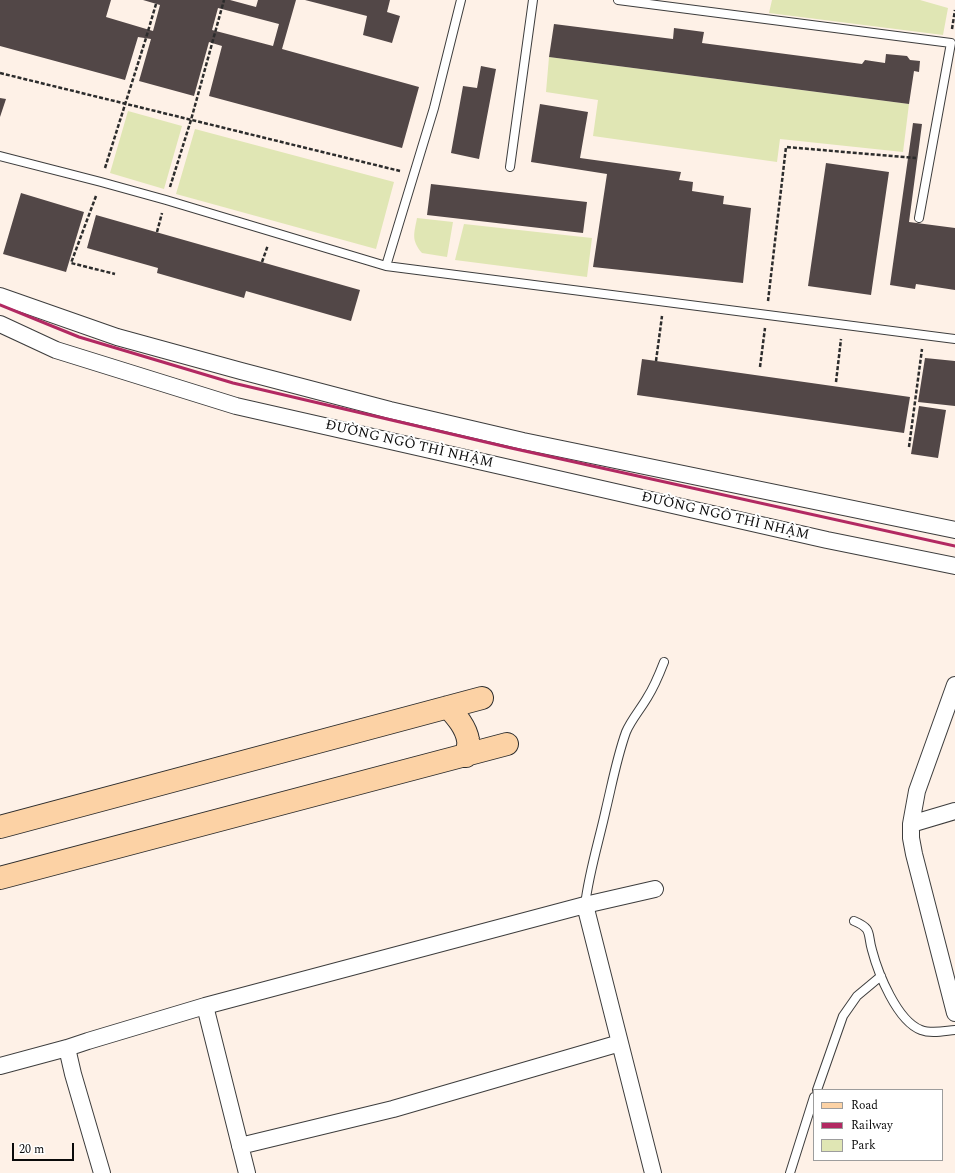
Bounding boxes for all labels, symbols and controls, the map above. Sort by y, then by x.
street label: ĐƯỜNG NGÔ THÌ NHẬM [324,418,494,472]
street label: ĐƯỜNG NGÔ THÌ NHẬM [640,490,810,544]
legend [813,1089,943,1161]
text: Road [851,1096,878,1115]
text: Railway [851,1116,893,1135]
scale bar [14,1135,76,1161]
text: Park [851,1136,876,1155]
text: 20 m [19,1140,44,1159]

